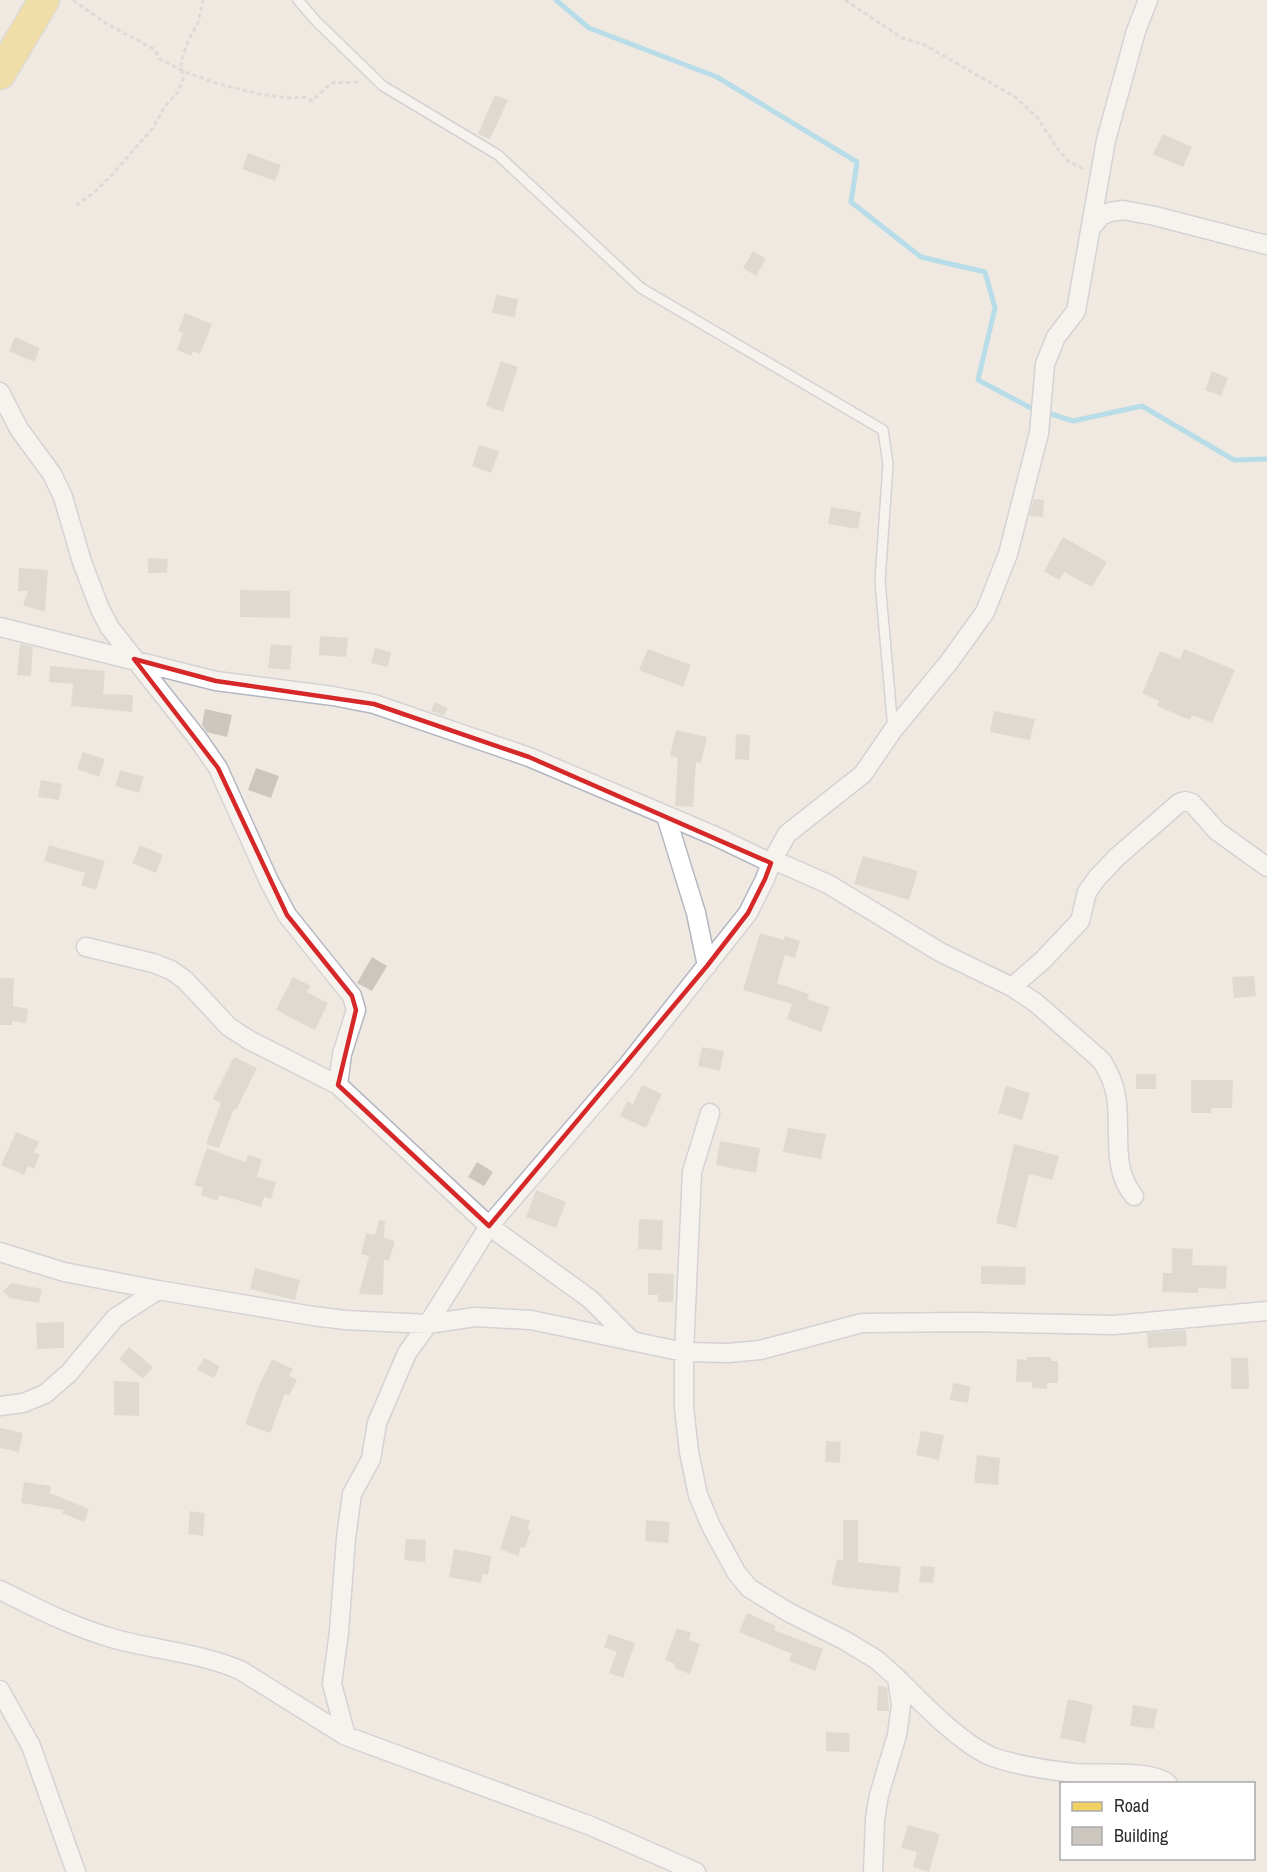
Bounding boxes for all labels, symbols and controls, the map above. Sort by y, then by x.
legend [1060,1782,1255,1860]
text: Road [1114,1793,1149,1818]
text: Building [1114,1823,1169,1848]

